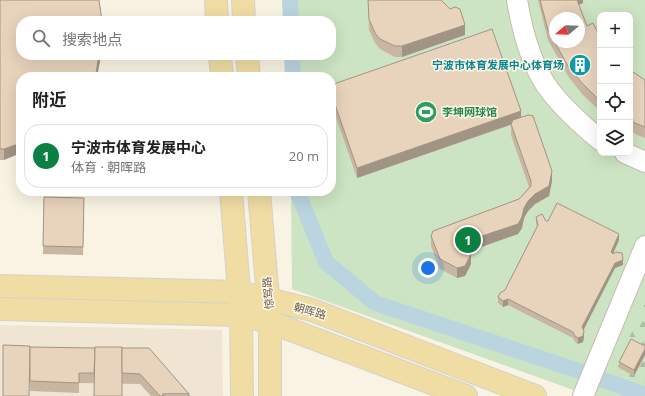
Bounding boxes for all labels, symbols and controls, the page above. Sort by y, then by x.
north arrow [549,12,585,48]
map controls [597,12,633,156]
button: + [597,12,633,48]
search box [16,16,336,60]
icon: search [30,27,52,49]
text: 搜索地点 [62,29,122,49]
button: − [597,48,633,84]
building icon: 宁波市体育发展中心体育场 [567,52,593,78]
place label: 宁波市体育发展中心体育场 [432,57,564,72]
button: locate [597,84,633,120]
text: 附近 [32,88,66,111]
sports icon: 李坤网球馆 [413,99,439,125]
place label: 李坤网球馆 [442,104,497,119]
button: layers [597,120,633,156]
text: 宁波市体育发展中心 [71,137,206,157]
text: 1 [42,147,50,165]
text: 20 m [289,147,319,165]
text: 体育 · 朝晖路 [71,158,146,176]
pin: 1 [455,225,481,255]
your location [418,258,438,278]
street label: 惊驾路 [259,276,276,310]
street label: 朝晖路 [292,299,328,322]

